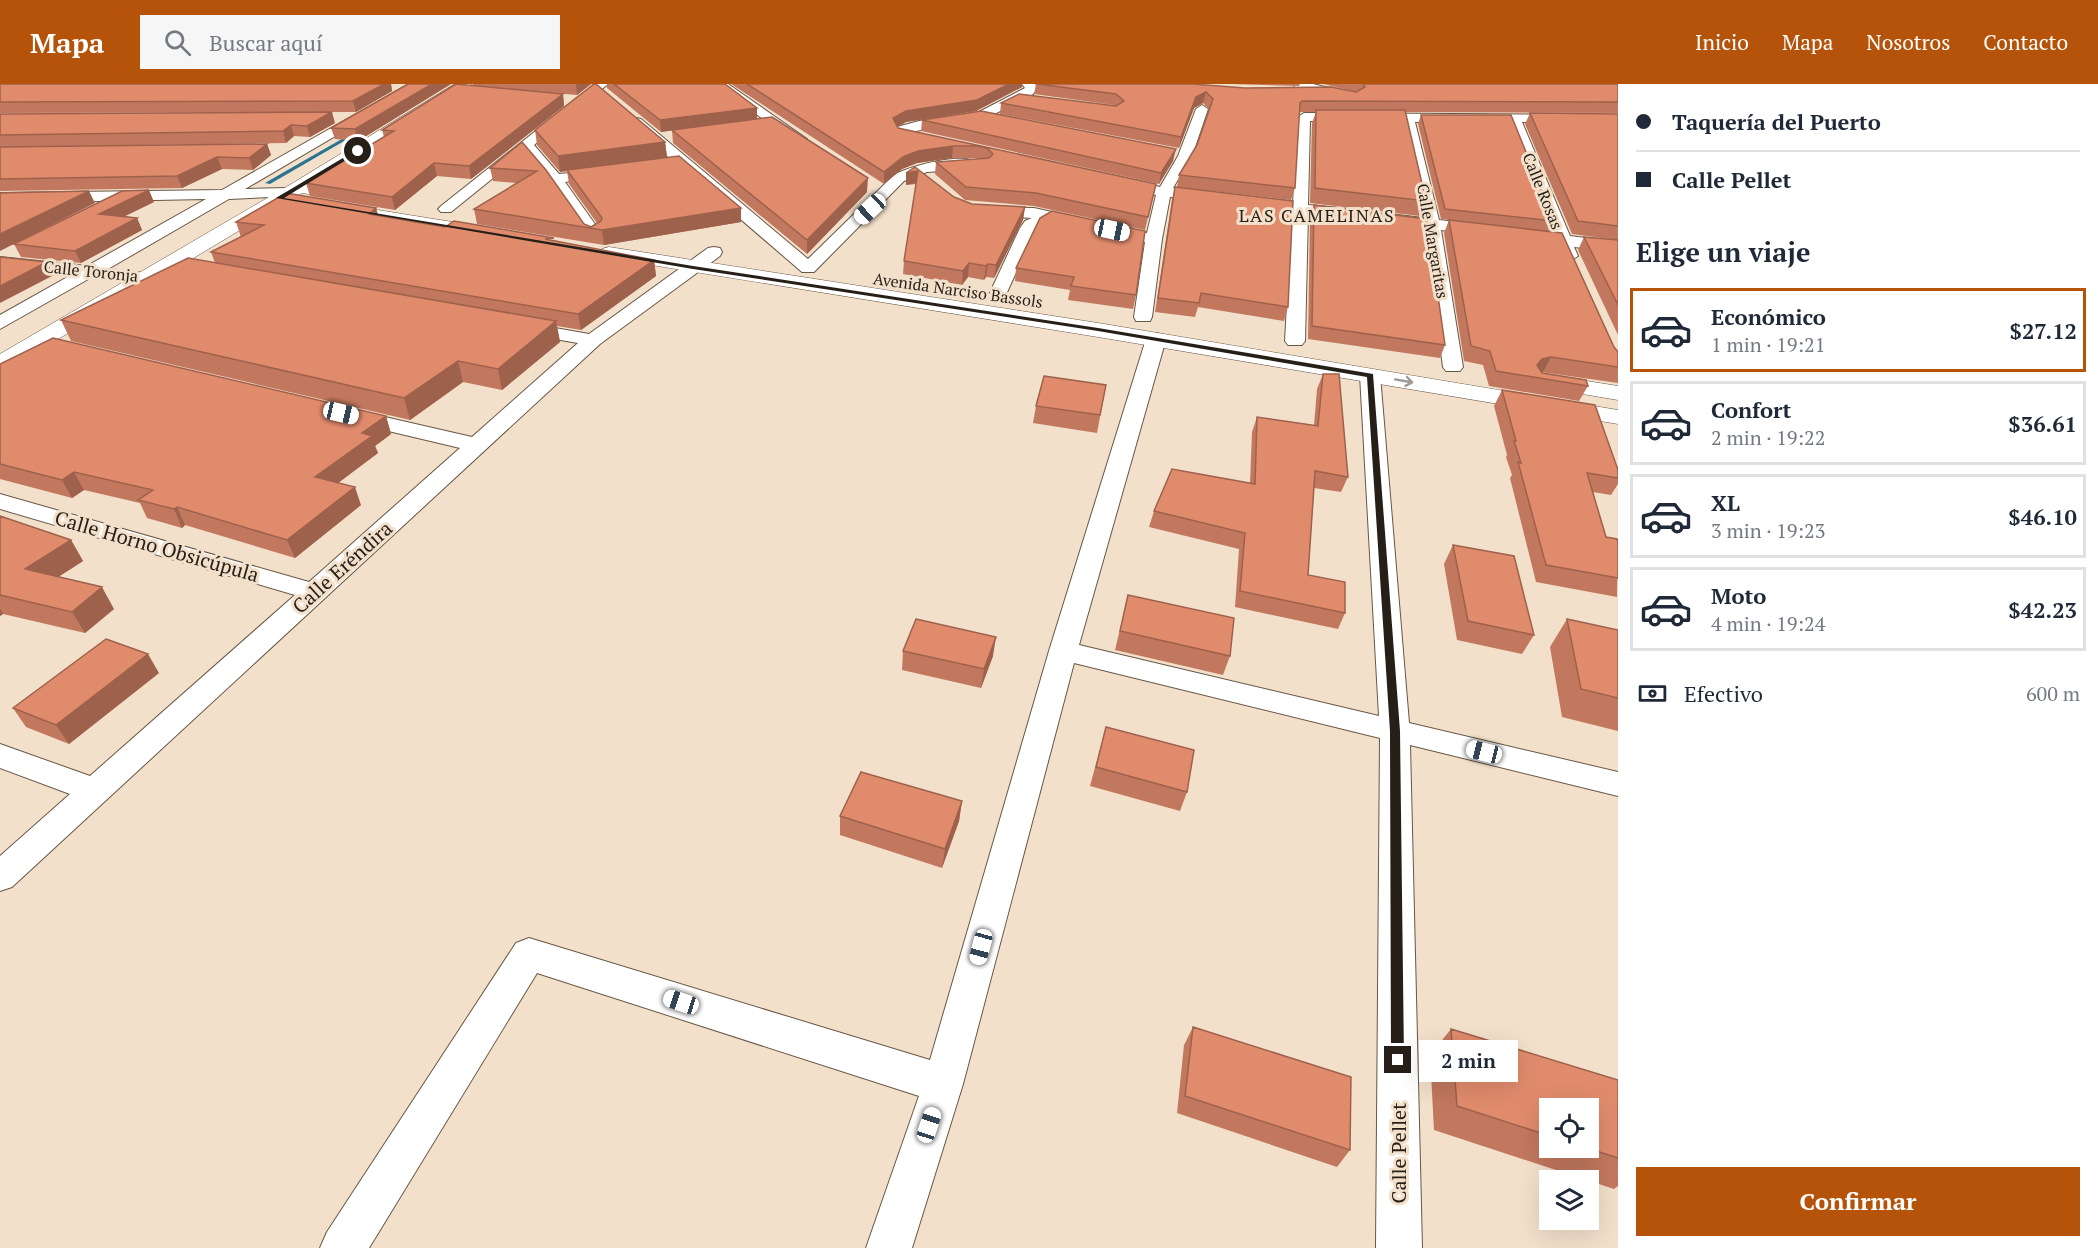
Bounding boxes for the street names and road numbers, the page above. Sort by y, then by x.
street label: Calle Rosas [1518,150,1568,233]
street label: Calle Margaritas [1412,182,1454,300]
street label: Calle Toronja [43,255,139,287]
street label: Avenida Narciso Bassols [872,267,1044,313]
street label: Calle Horno Obsicúpula [52,504,262,588]
street label: Calle Eréndira [286,515,398,619]
street label: Calle Pellet [1385,1102,1412,1203]

